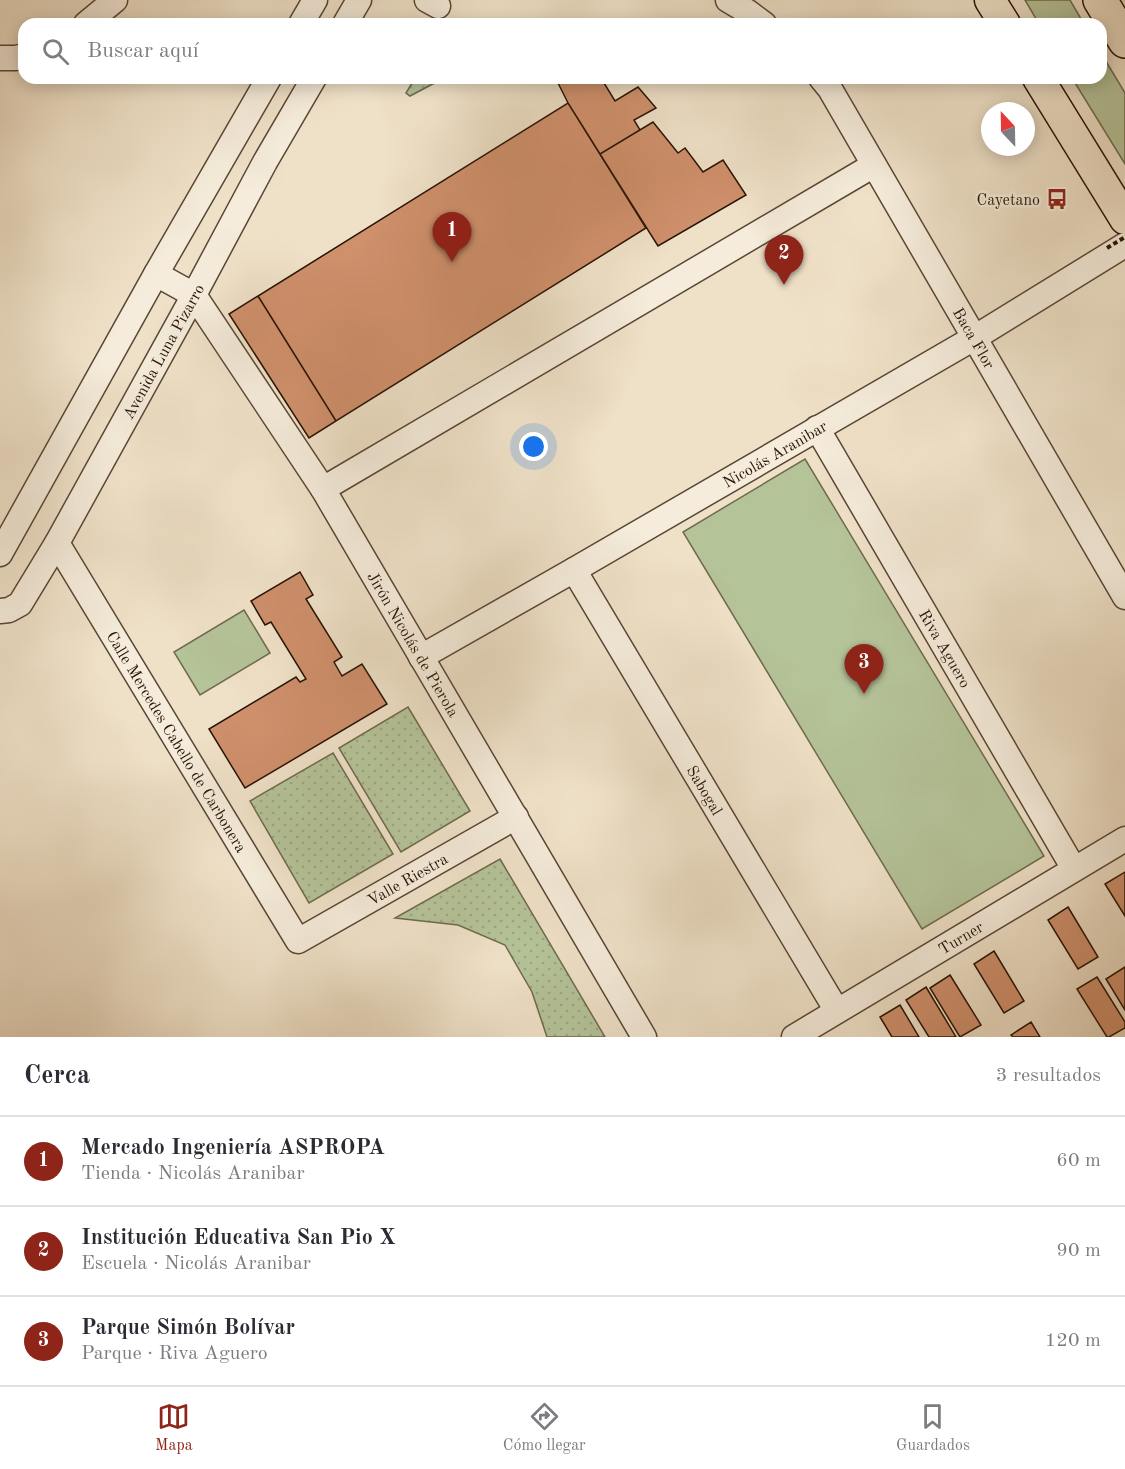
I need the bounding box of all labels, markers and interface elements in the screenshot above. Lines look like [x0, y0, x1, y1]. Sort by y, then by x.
search box [18, 18, 1107, 84]
icon: search [39, 35, 72, 68]
text: Buscar aquí [87, 40, 199, 62]
north arrow [981, 102, 1035, 156]
bus stop icon: Cayetano [1045, 187, 1069, 211]
place label: Cayetano [976, 193, 1040, 209]
pin: 1 [432, 212, 472, 262]
pin: 2 [764, 236, 804, 285]
street label: Avenida Luna Pizarro [121, 282, 208, 422]
street label: Baca Flor [949, 305, 997, 373]
street label: Nicolás Aranibar [721, 419, 831, 492]
your location [519, 432, 548, 461]
street label: Jirón Nicolás de Pierola [363, 570, 461, 720]
street label: Riva Aguero [915, 608, 973, 691]
street label: Calle Mercedes Cabello de Carbonera [102, 629, 248, 856]
pin: 3 [844, 644, 884, 694]
street label: Sabogal [682, 763, 724, 819]
street label: Valle Riestra [365, 851, 451, 910]
street label: Turner [936, 919, 987, 959]
text: Cerca [24, 1063, 90, 1089]
text: 3 resultados [996, 1066, 1101, 1086]
text: Mercado Ingeniería ASPROPA [81, 1137, 385, 1159]
text: 1 [38, 1151, 49, 1171]
text: 60 m [1056, 1151, 1101, 1171]
text: Tienda · Nicolás Aranibar [81, 1164, 305, 1184]
text: Institución Educativa San Pio X [81, 1227, 395, 1249]
text: 2 [38, 1241, 49, 1261]
text: 90 m [1056, 1241, 1101, 1261]
text: Escuela · Nicolás Aranibar [81, 1254, 311, 1274]
text: Parque Simón Bolívar [81, 1317, 295, 1339]
text: 3 [38, 1331, 49, 1351]
text: 120 m [1045, 1331, 1101, 1351]
text: Parque · Riva Aguero [81, 1344, 268, 1364]
tab: Mapa [155, 1400, 193, 1456]
tab: Cómo llegar [503, 1400, 586, 1456]
tab: Guardados [896, 1400, 970, 1456]

